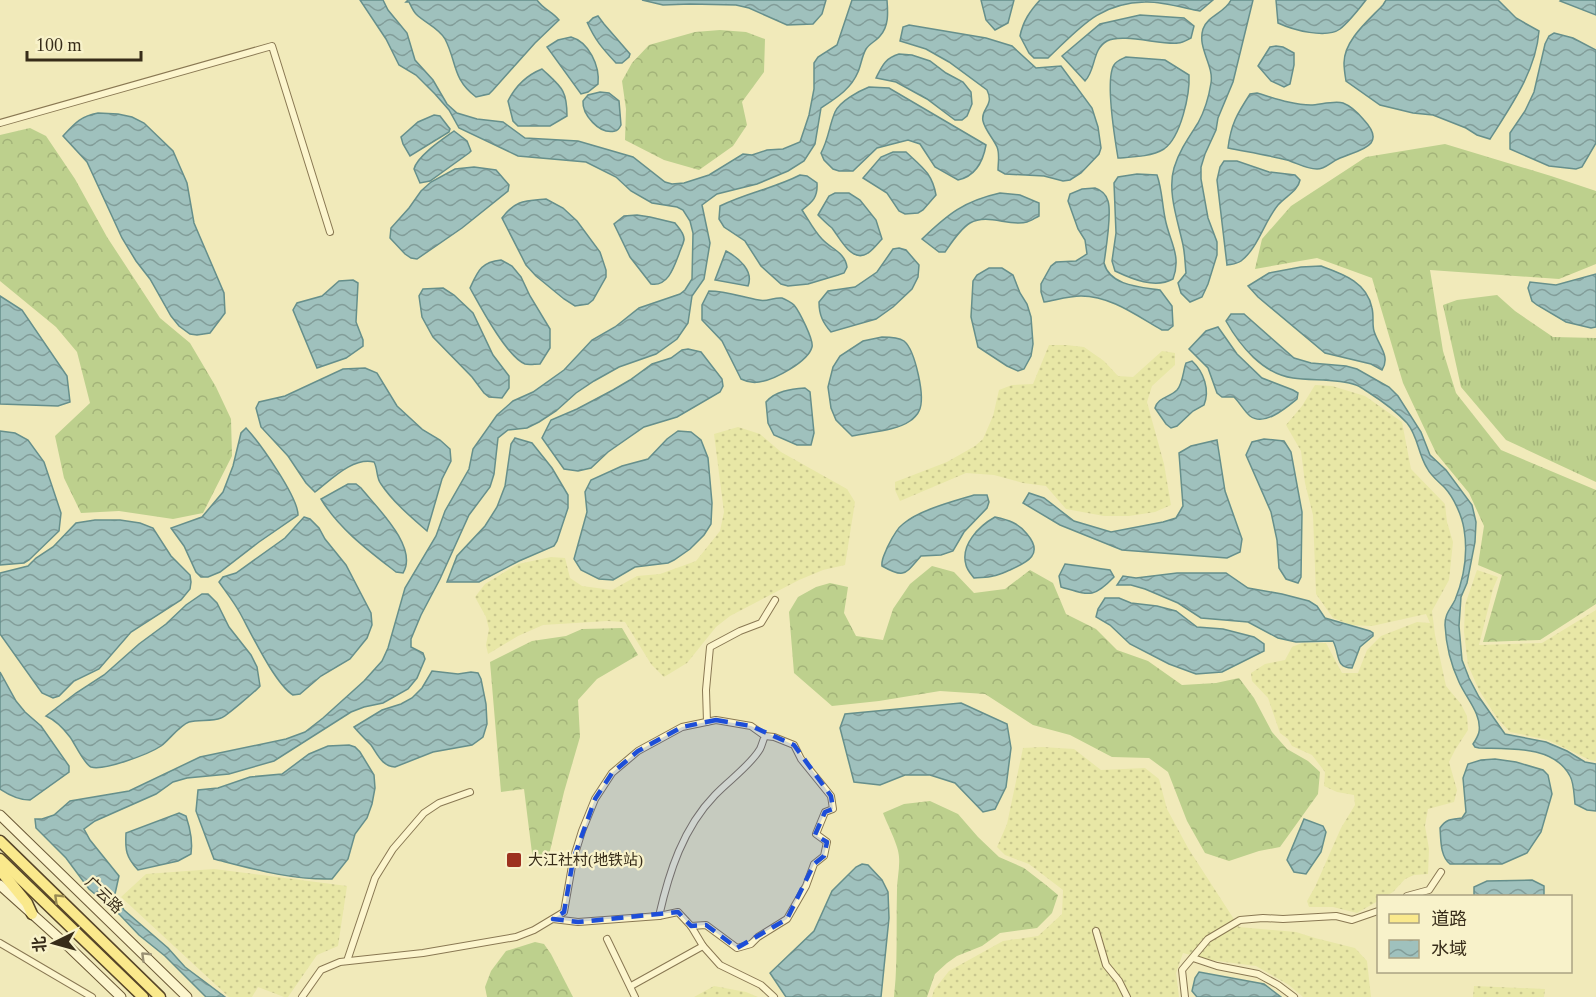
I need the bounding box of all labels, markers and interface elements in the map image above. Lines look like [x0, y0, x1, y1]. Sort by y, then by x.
scale bar [27, 24, 141, 62]
text: 100 m [36, 35, 82, 55]
marker: 大江社村(地铁站) [505, 851, 523, 869]
place label: 大江社村(地铁站) [528, 851, 643, 869]
street label: 广云路 [82, 874, 126, 916]
one-way arrow [55, 894, 66, 905]
legend [1377, 895, 1572, 973]
text: 道路 [1431, 909, 1467, 929]
north arrow [24, 913, 84, 973]
text: 北 [30, 936, 49, 953]
text: 水域 [1431, 939, 1467, 959]
one-way arrow [142, 953, 153, 964]

